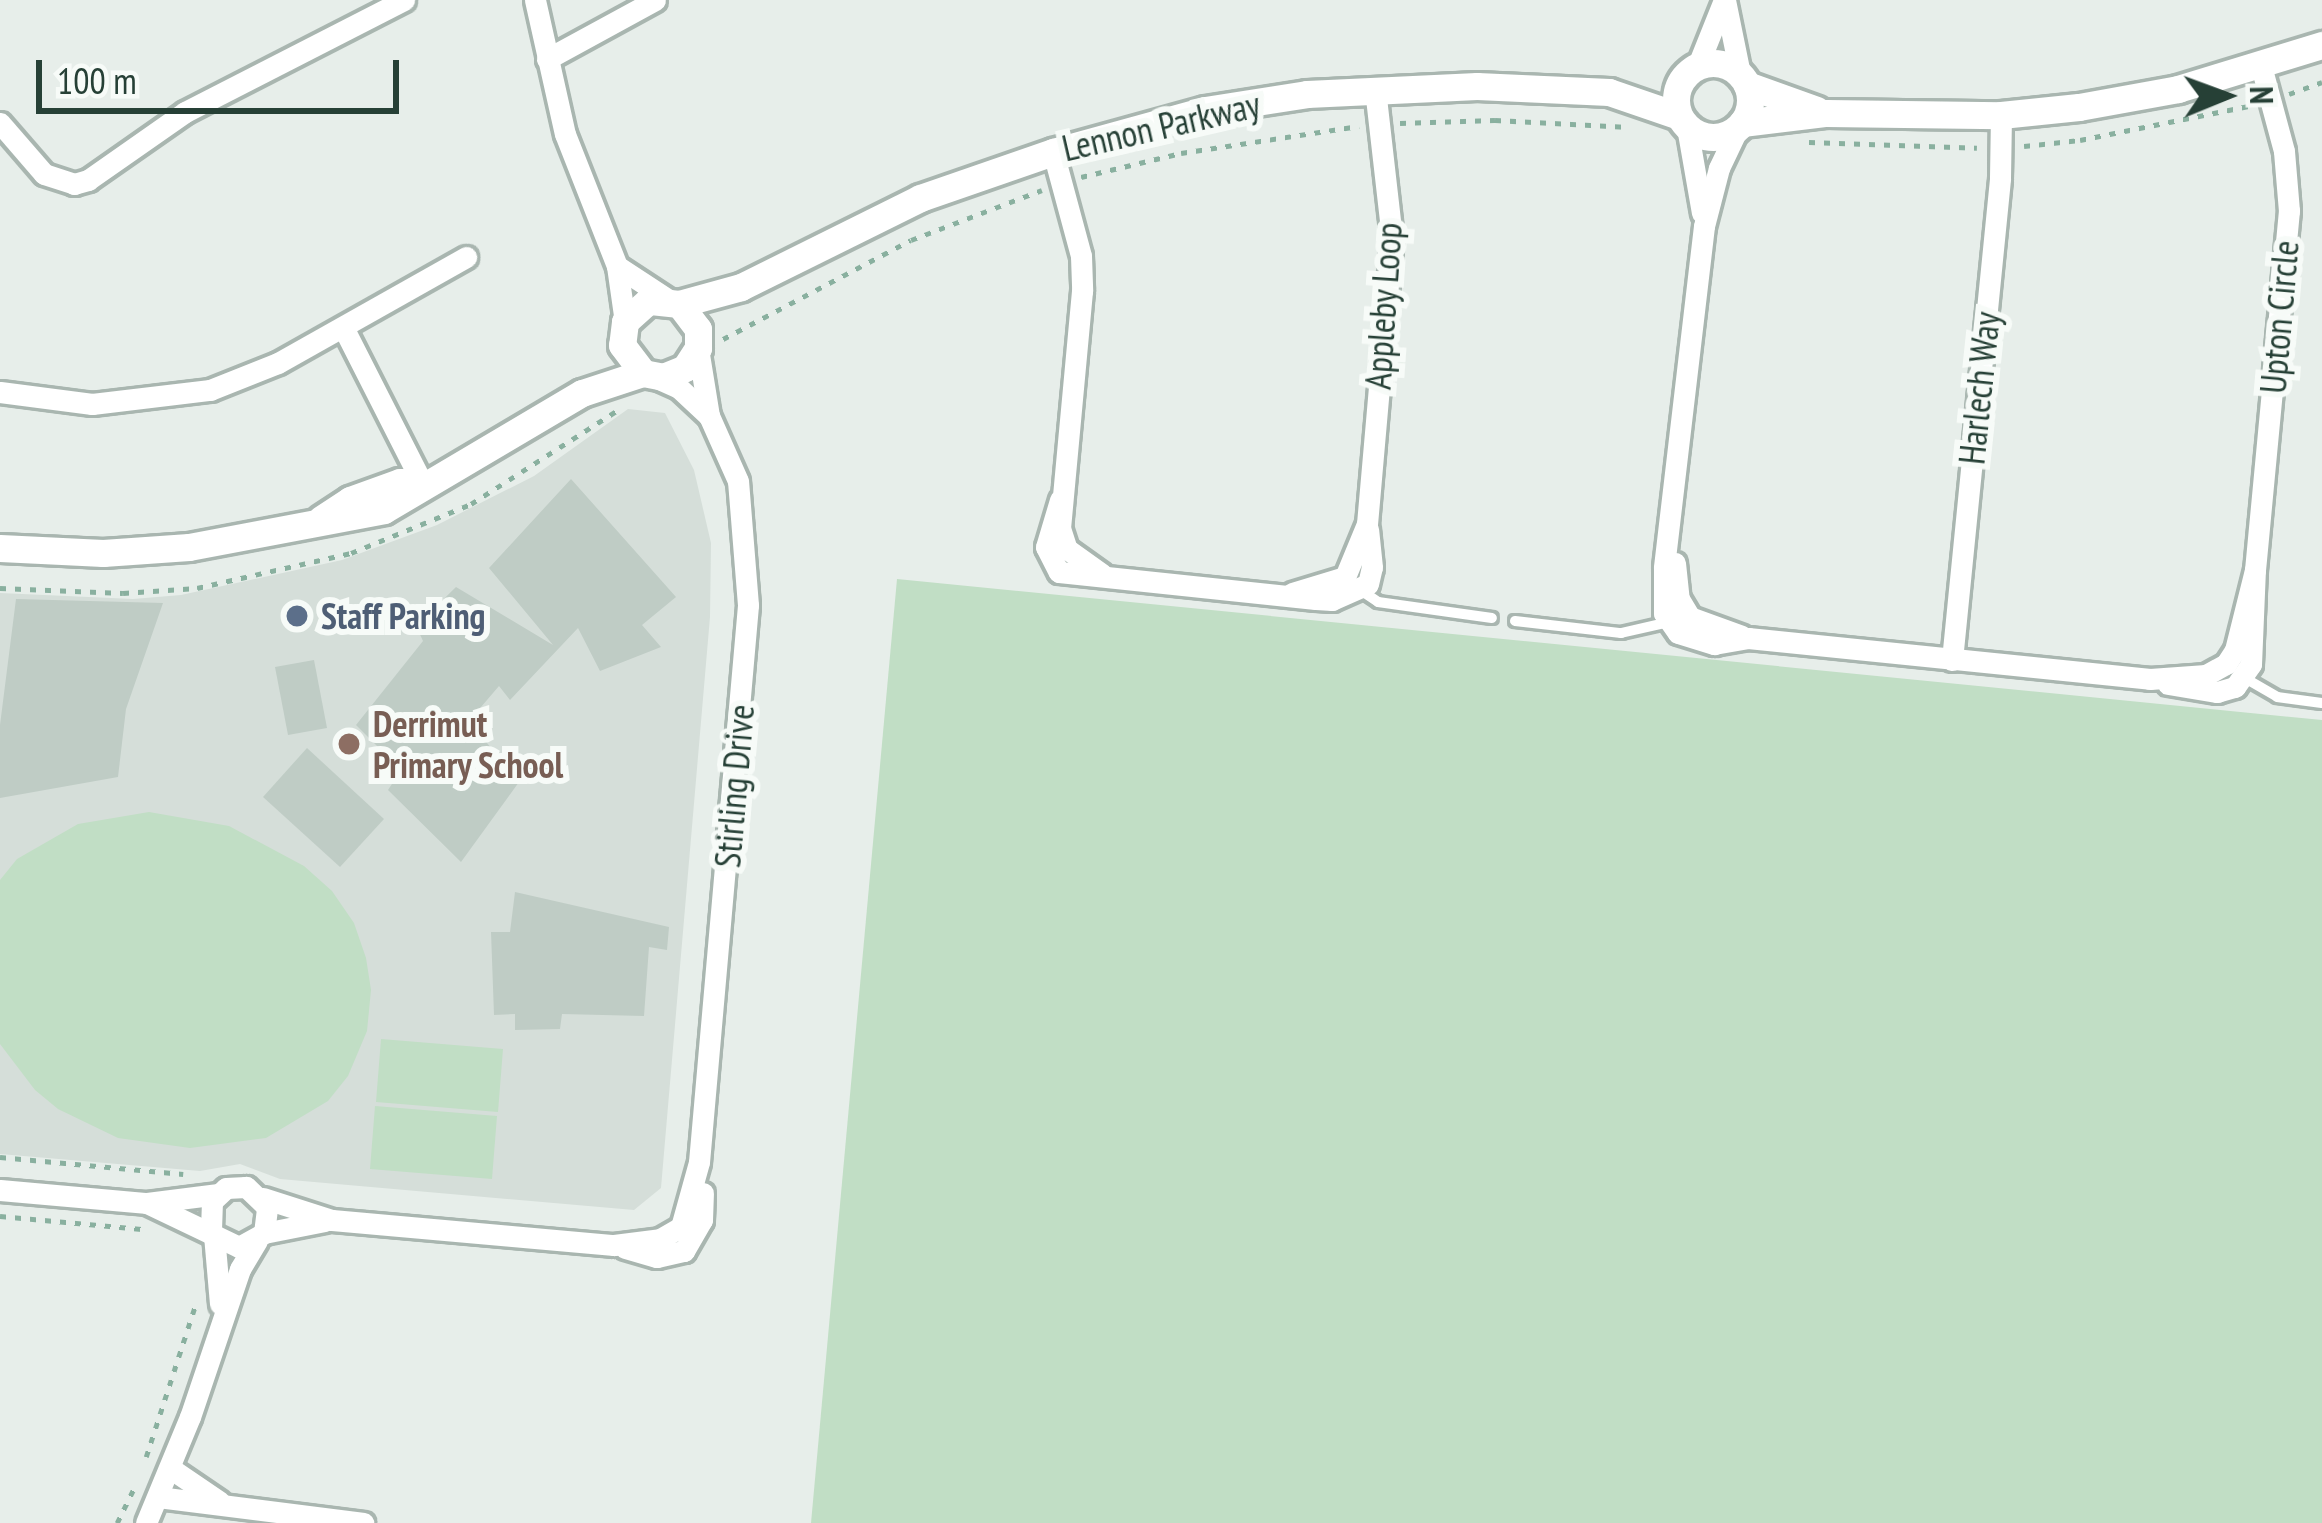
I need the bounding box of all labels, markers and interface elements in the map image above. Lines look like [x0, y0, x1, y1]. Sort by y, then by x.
scale bar [42, 36, 405, 110]
north arrow [2166, 36, 2286, 156]
text: 100 m [57, 57, 137, 104]
street label: Lennon Parkway [1058, 82, 1264, 170]
text: N [2241, 86, 2284, 105]
street label: Appleby Loop [1356, 221, 1410, 391]
street label: Upton Circle [2251, 239, 2307, 395]
street label: Harlech Way [1949, 309, 2009, 467]
place label: Staff Parking [321, 594, 486, 638]
marker: Staff Parking [284, 603, 310, 629]
place label: Derrimut Primary School [373, 701, 564, 786]
street label: Stirling Drive [705, 703, 763, 869]
marker: Derrimut Primary School [336, 731, 362, 757]

